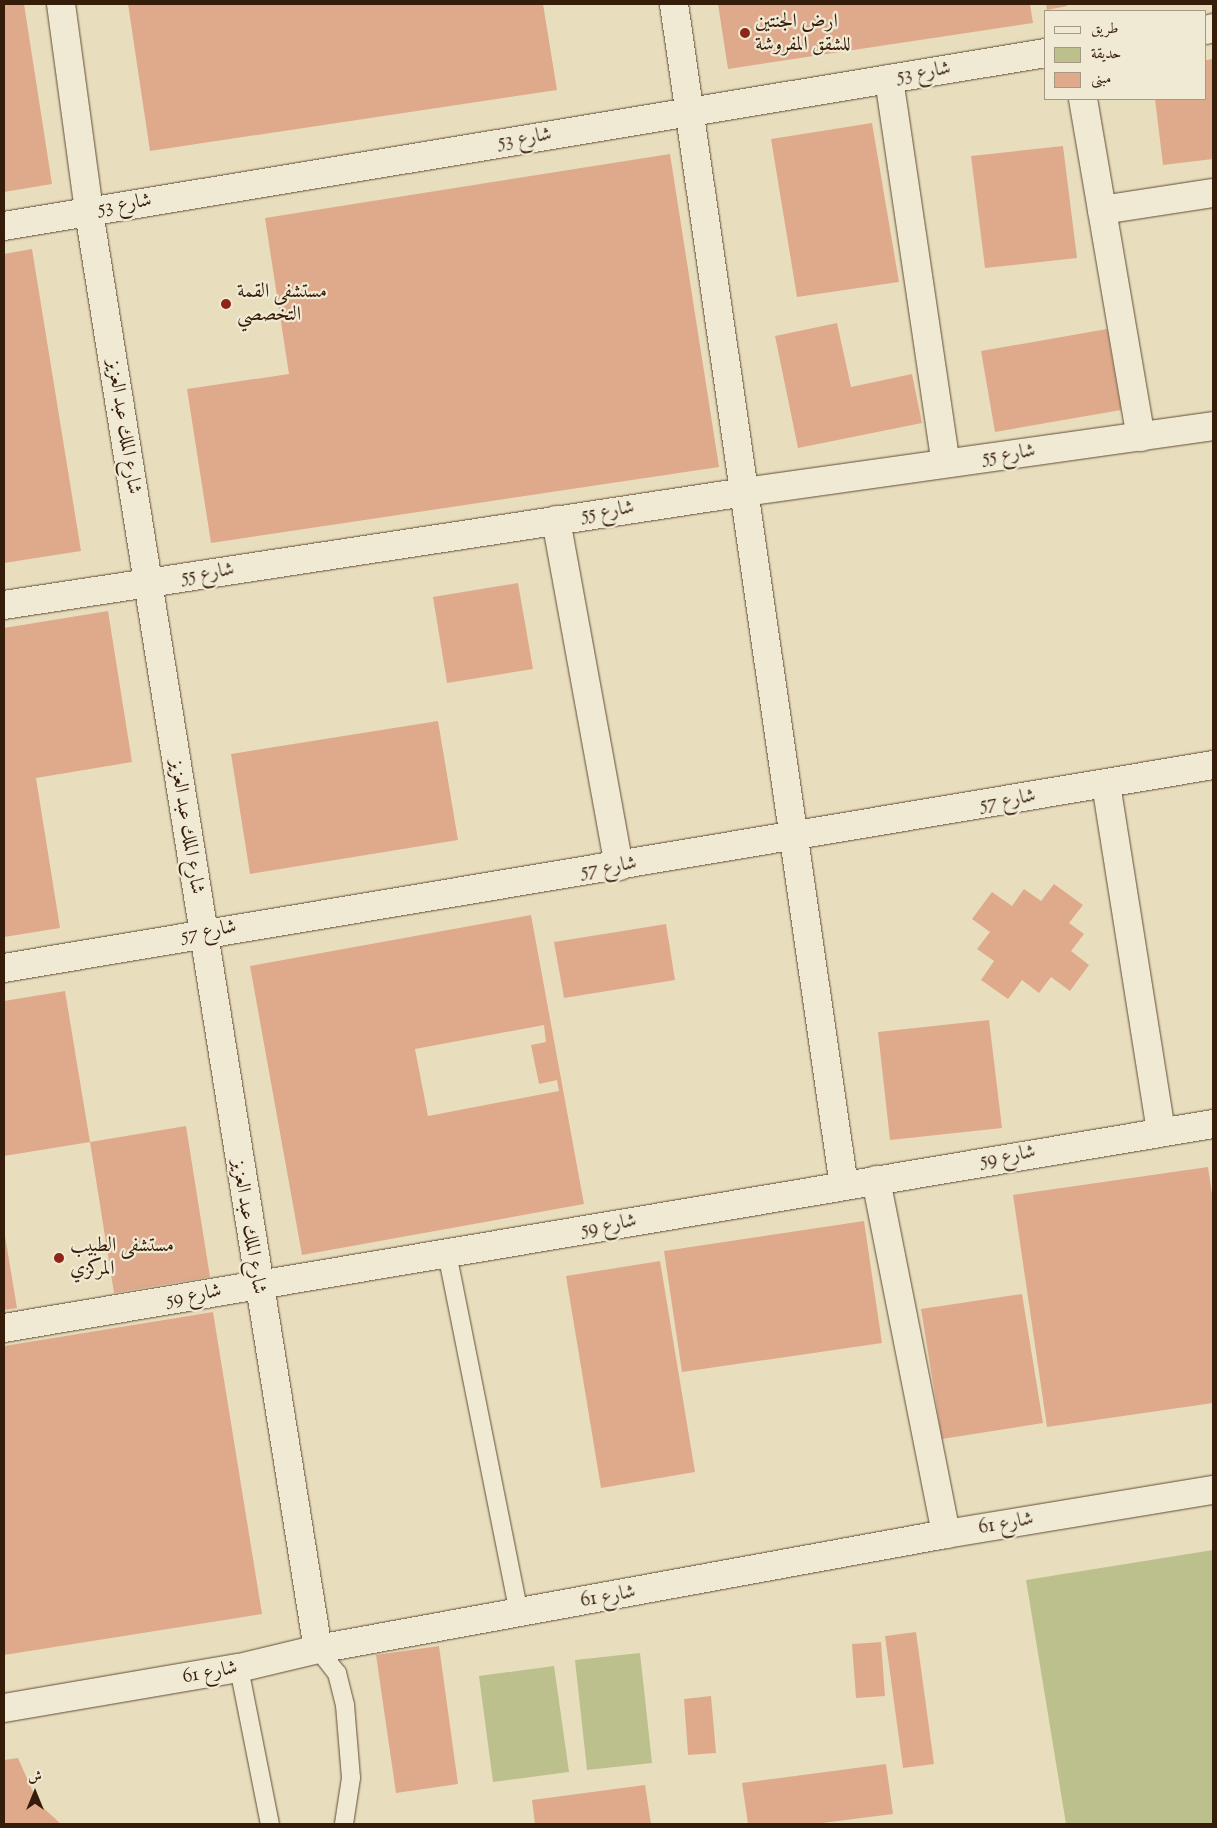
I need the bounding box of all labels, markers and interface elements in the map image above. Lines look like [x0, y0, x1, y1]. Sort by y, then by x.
place label: ارض الجنتين للشقق المفروشة [755, 10, 851, 57]
legend [1044, 10, 1207, 100]
text: طريق [1091, 19, 1118, 40]
marker: ارض الجنتين للشقق المفروشة [739, 27, 751, 39]
text: حديقة [1091, 44, 1121, 65]
street label: شارع 53 [896, 57, 952, 89]
text: مبنى [1091, 69, 1111, 90]
street label: شارع 53 [497, 123, 553, 155]
street label: شارع 53 [97, 189, 153, 221]
place label: مستشفى القمة التخصصي [237, 280, 327, 327]
marker: مستشفى القمة التخصصي [219, 297, 233, 311]
street label: شارع الملك عبد العزيز [100, 358, 146, 496]
street label: شارع 55 [981, 439, 1037, 471]
street label: شارع 55 [580, 496, 636, 528]
street label: شارع 55 [180, 558, 236, 590]
street label: شارع الملك عبد العزيز [163, 758, 209, 896]
street label: شارع 57 [978, 784, 1038, 818]
street label: شارع 57 [580, 852, 638, 884]
street label: شارع 57 [179, 915, 239, 949]
street label: شارع 59 [979, 1140, 1037, 1174]
street label: شارع الملك عبد العزيز [225, 1158, 271, 1296]
street label: شارع 59 [580, 1209, 638, 1243]
place label: مستشفى الطبيب المركزي [70, 1234, 174, 1281]
marker: مستشفى الطبيب المركزي [52, 1251, 66, 1265]
street label: شارع 59 [165, 1279, 223, 1313]
street label: شارع 61 [977, 1507, 1035, 1541]
street label: شارع 61 [579, 1580, 637, 1614]
street label: شارع 61 [181, 1656, 239, 1690]
north arrow [10, 1768, 60, 1818]
text: ش [28, 1768, 42, 1788]

